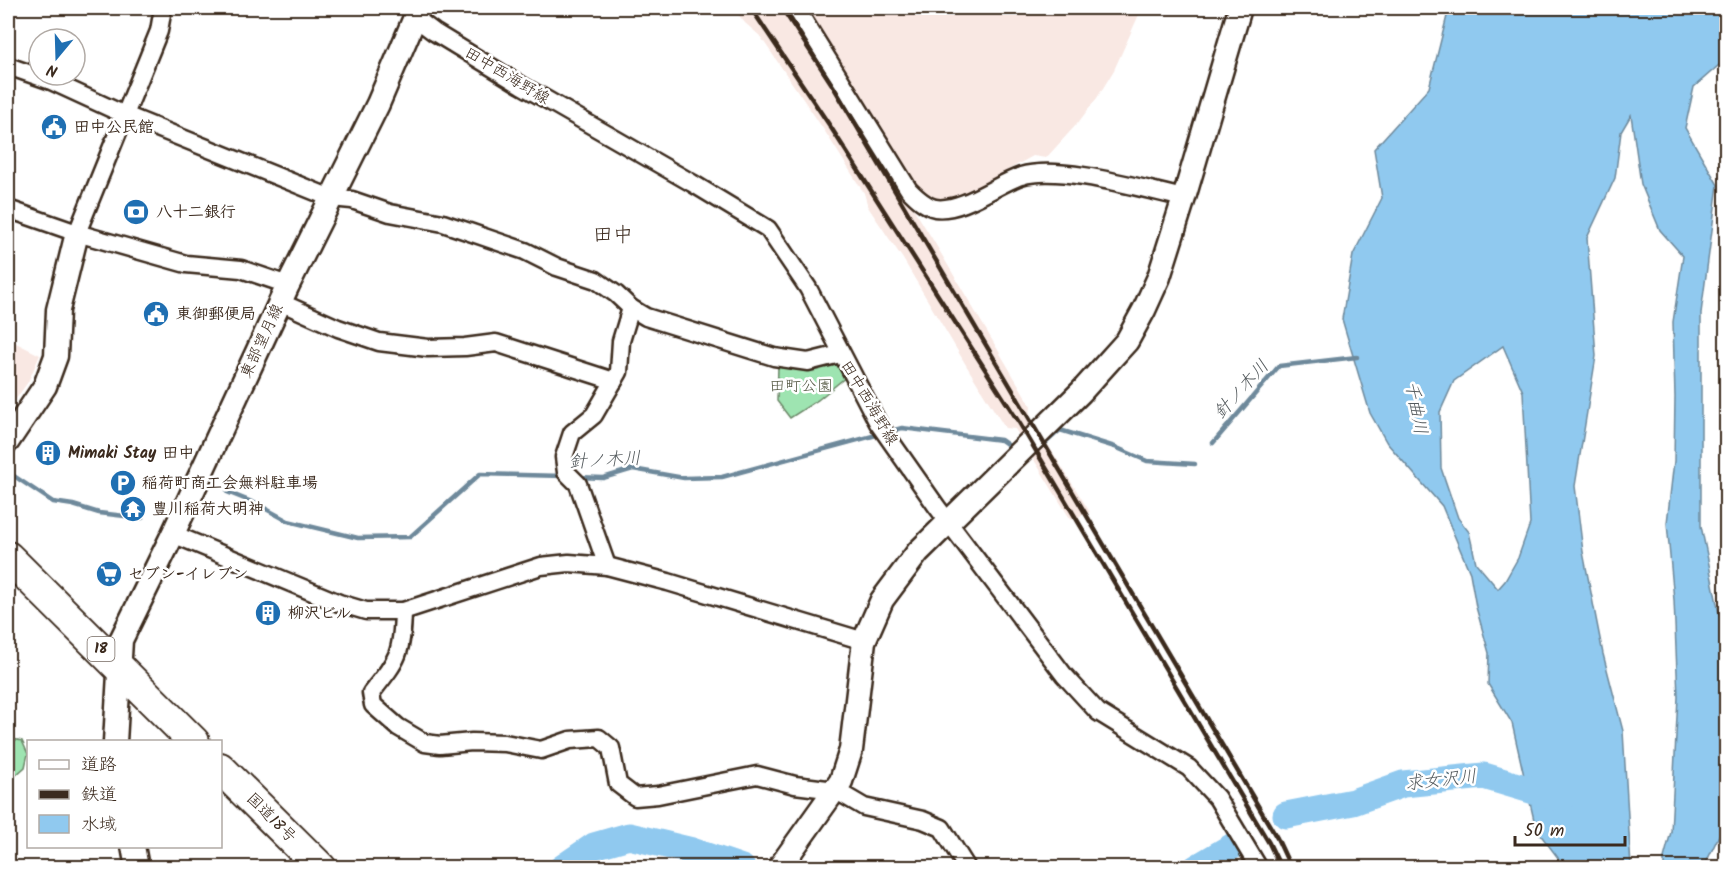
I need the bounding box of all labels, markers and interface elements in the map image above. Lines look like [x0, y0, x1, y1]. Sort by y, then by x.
north arrow [27, 27, 87, 87]
street label: 田中西海野線 [459, 41, 555, 111]
text: N [44, 56, 61, 83]
public building icon: 田中公民館 [39, 112, 69, 142]
place label: 田中公民館 [74, 115, 154, 140]
bank icon: 八十二銀行 [121, 197, 151, 227]
place label: 八十二銀行 [156, 200, 236, 225]
district label: 田中 [593, 220, 633, 252]
public building icon: 東御郵便局 [141, 299, 171, 329]
street label: 東部望月線 [234, 299, 290, 383]
place label: 東御郵便局 [176, 302, 256, 327]
water label: 針ノ木川 [1207, 354, 1277, 426]
street label: 田中西海野線 [834, 355, 904, 451]
park label: 田町公園 [769, 374, 833, 399]
water label: 千曲川 [1396, 379, 1434, 437]
building icon: Mimaki Stay 田中 [33, 438, 63, 468]
place label: Mimaki Stay 田中 [68, 441, 194, 466]
water label: 針ノ木川 [568, 445, 642, 477]
parking icon: 稲荷町商工会無料駐車場 [108, 468, 138, 498]
place label: 稲荷町商工会無料駐車場 [142, 471, 318, 496]
temple icon: 豊川稲荷大明神 [118, 494, 148, 524]
place label: 豊川稲荷大明神 [152, 497, 264, 522]
supermarket icon: セブン-イレブン [94, 559, 124, 589]
place label: セブン-イレブン [128, 562, 249, 587]
building icon: 柳沢ビル [253, 598, 283, 628]
place label: 柳沢ビル [288, 601, 352, 626]
road number: 18 [88, 637, 114, 661]
legend [27, 740, 222, 848]
text: 道路 [81, 751, 117, 780]
water label: 求女沢川 [1404, 763, 1478, 799]
text: 鉄道 [81, 781, 117, 810]
street label: 国道18号 [240, 787, 302, 849]
scale bar [1515, 809, 1624, 847]
text: 水域 [81, 811, 117, 840]
text: 50 m [1524, 817, 1564, 846]

